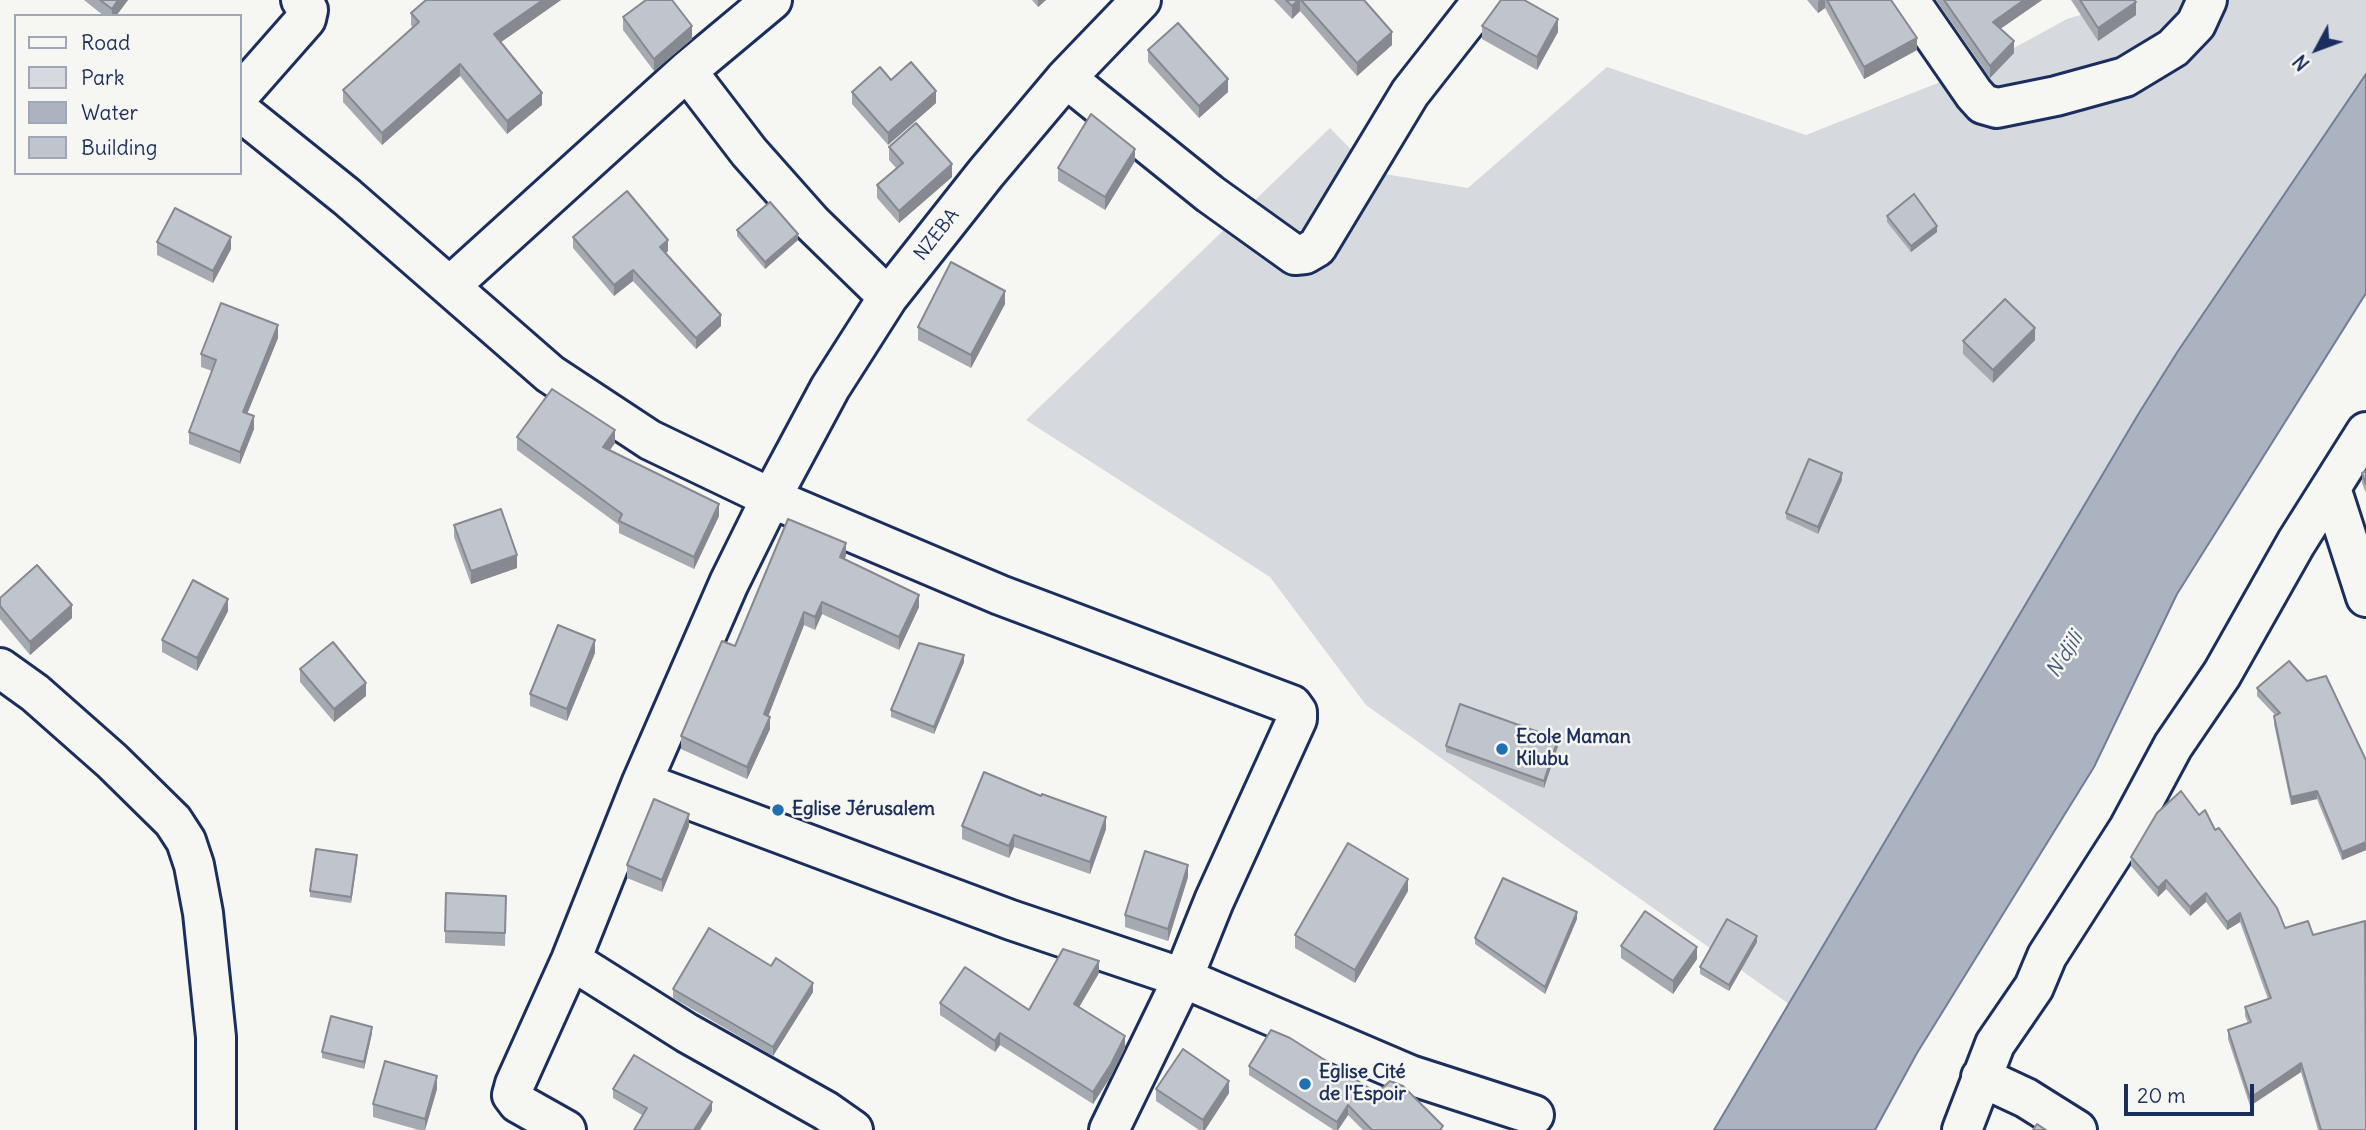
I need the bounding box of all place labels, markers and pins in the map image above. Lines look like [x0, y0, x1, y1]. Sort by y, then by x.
place label: Ecole Maman Kilubu [1516, 727, 1631, 771]
marker: Ecole Maman Kilubu [1494, 741, 1510, 757]
place label: Eglise Jérusalem [792, 799, 935, 821]
marker: Eglise Jérusalem [770, 802, 786, 818]
place label: Eglise Cité de l'Espoir [1319, 1062, 1406, 1106]
marker: Eglise Cité de l'Espoir [1297, 1076, 1313, 1092]

